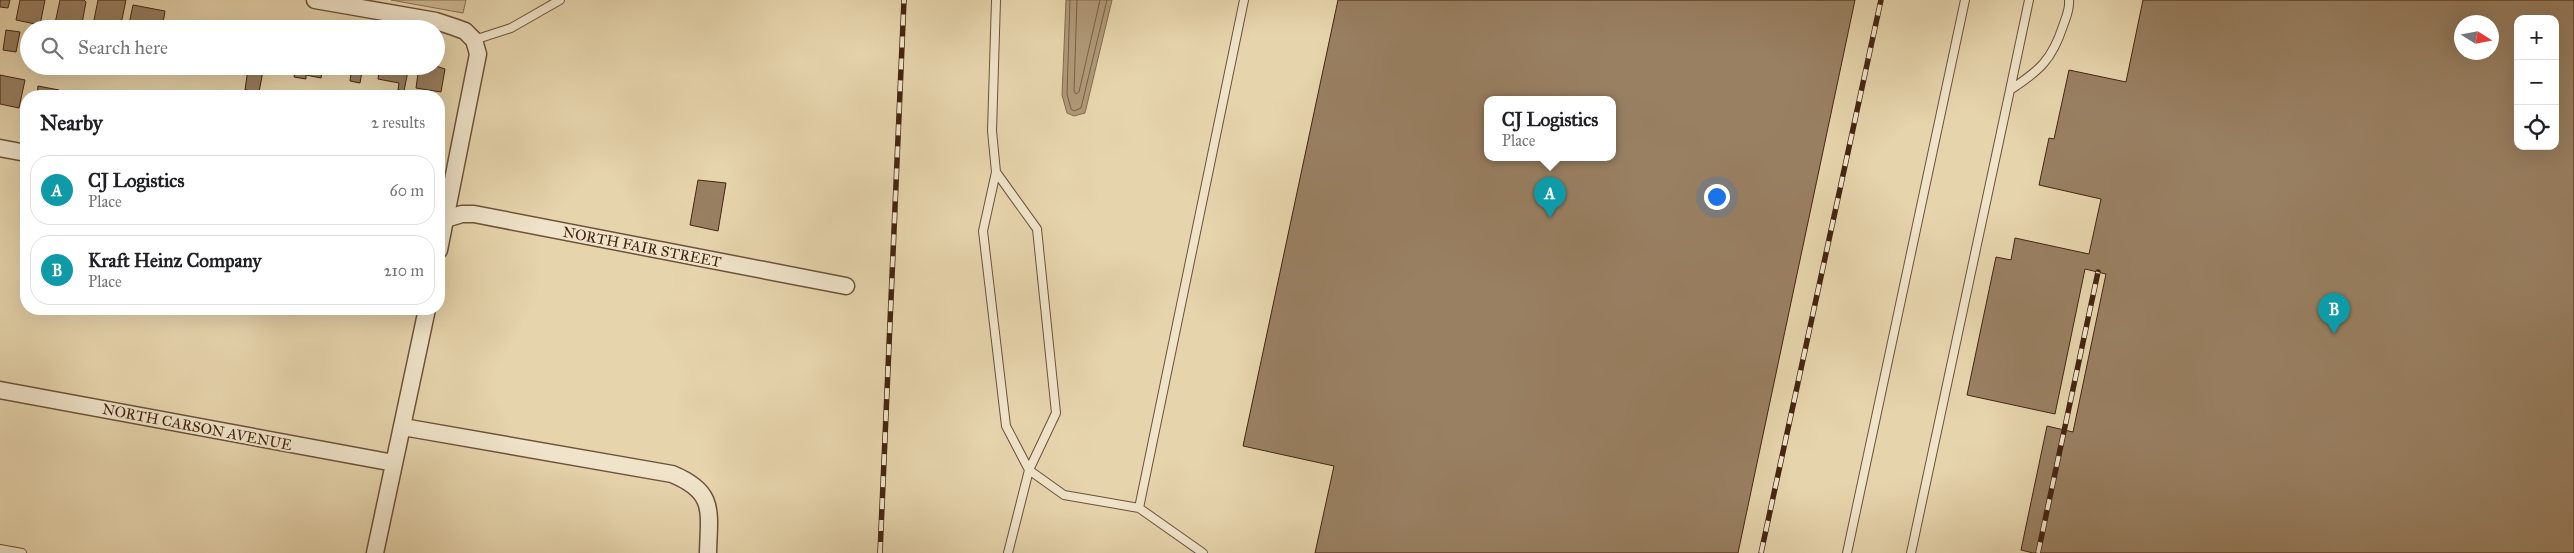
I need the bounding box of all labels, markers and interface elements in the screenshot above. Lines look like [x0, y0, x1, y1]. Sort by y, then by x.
north arrow [2454, 15, 2499, 60]
map controls [2514, 15, 2559, 150]
button: + [2514, 15, 2559, 60]
search box [20, 20, 445, 75]
icon: search [38, 34, 66, 62]
text: Search here [78, 36, 168, 59]
button: − [2514, 60, 2559, 105]
popup [1484, 96, 1616, 161]
button: locate [2514, 105, 2559, 150]
text: CJ Logistics [1502, 108, 1598, 131]
text: Nearby [40, 110, 103, 136]
text: 2 results [371, 113, 425, 132]
text: Place [1502, 131, 1535, 150]
text: CJ Logistics [88, 169, 184, 192]
pin: A [1534, 177, 1566, 218]
text: A [52, 181, 62, 200]
text: 60 m [390, 181, 424, 200]
your location [1704, 184, 1730, 210]
text: Place [88, 192, 122, 211]
street label: NORTH FAIR STREET [561, 223, 723, 271]
text: Kraft Heinz Company [88, 249, 261, 272]
text: B [52, 261, 62, 280]
text: 210 m [384, 261, 424, 280]
text: Place [88, 272, 122, 291]
pin: B [2318, 293, 2350, 334]
street label: NORTH CARSON AVENUE [101, 400, 294, 454]

